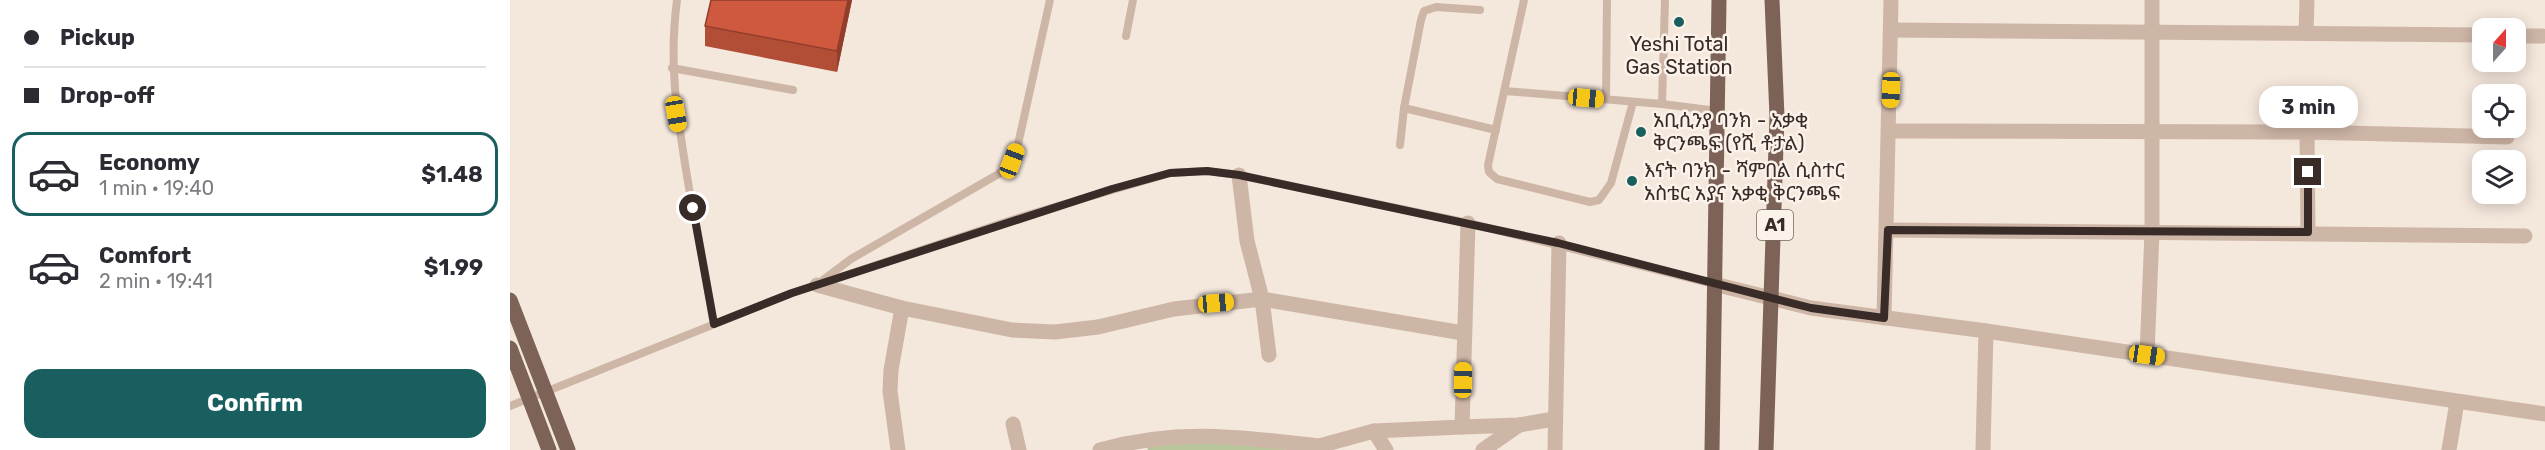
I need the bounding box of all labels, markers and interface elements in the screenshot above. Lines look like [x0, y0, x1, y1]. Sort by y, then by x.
marker: Yeshi Total Gas Station [1672, 15, 1686, 29]
north arrow [2472, 18, 2526, 72]
map controls [2472, 18, 2526, 204]
text: Pickup [60, 24, 135, 51]
place label: Yeshi Total Gas Station [1625, 32, 1733, 79]
car [1881, 72, 1901, 108]
text: Drop-off [60, 82, 155, 109]
button: locate [2472, 84, 2526, 138]
callout: 3 min [2258, 85, 2358, 127]
car [1567, 87, 1605, 109]
car [664, 95, 688, 133]
text: 3 min [2281, 95, 2336, 119]
place label: አቢሲንያ ባንክ - አቃቂ ቅርንጫፍ (የሺ ቶታል) [1653, 108, 1808, 155]
marker: አቢሲንያ ባንክ - አቃቂ ቅርንጫፍ (የሺ ቶታል) [1634, 125, 1648, 139]
car [997, 141, 1027, 181]
icon: car [27, 147, 81, 201]
text: Economy [99, 149, 200, 176]
button: layers [2472, 150, 2526, 204]
place label: እናት ባንክ - ሻምበል ሲስተር አስቴር አያና አቃቂ ቅርንጫፍ [1644, 158, 1845, 205]
route end [2294, 158, 2321, 185]
text: $1.48 [421, 161, 483, 188]
marker: እናት ባንክ - ሻምበል ሲስተር አስቴር አያና አቃቂ ቅርንጫፍ [1625, 174, 1639, 188]
text: 1 min · 19:40 [99, 176, 214, 200]
route start [679, 194, 706, 221]
road number: A1 [1757, 210, 1793, 240]
icon: car [27, 240, 81, 294]
text: Comfort [99, 242, 191, 269]
text: $1.99 [424, 254, 483, 281]
text: 2 min · 19:41 [99, 269, 213, 293]
car [1197, 292, 1235, 314]
car [2128, 344, 2166, 366]
car [1454, 362, 1472, 398]
button: Confirm [24, 369, 486, 438]

